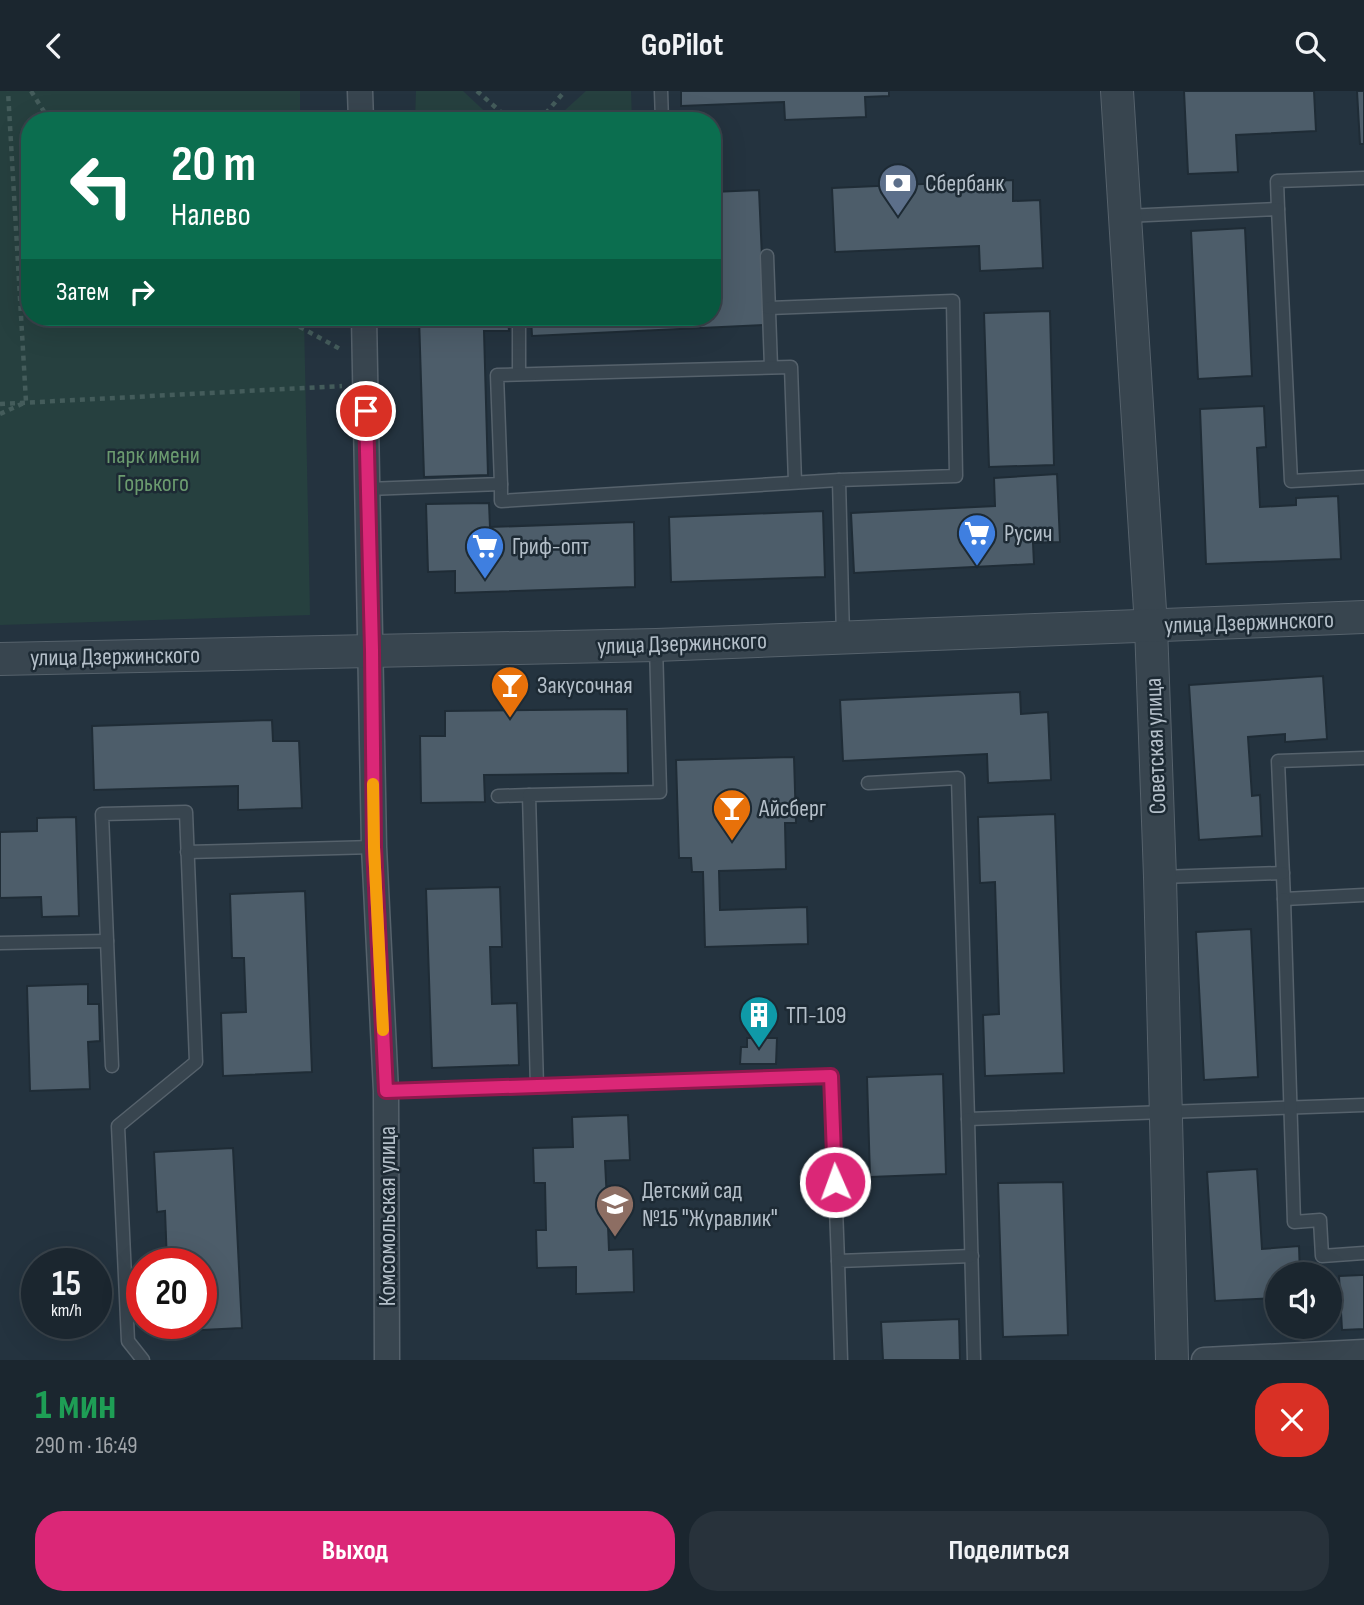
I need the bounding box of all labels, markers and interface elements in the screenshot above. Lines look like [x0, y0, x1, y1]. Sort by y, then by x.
text: GoPilot [641, 26, 723, 65]
icon: back [35, 27, 73, 65]
icon: search [1291, 27, 1329, 65]
text: 20 m [171, 136, 256, 195]
icon: left [56, 140, 147, 231]
bank icon: Сбербанк [877, 162, 919, 217]
place label: Сбербанк [925, 169, 1005, 198]
text: Налево [171, 196, 251, 235]
icon: right [123, 273, 161, 311]
text: Затем [56, 277, 109, 308]
pin [336, 381, 396, 441]
icon: arrive [347, 392, 385, 430]
park label: парк имени Горького [106, 441, 200, 498]
supermarket icon: Русич [956, 512, 998, 567]
place label: Русич [1004, 519, 1052, 548]
supermarket icon: Гриф-опт [464, 525, 506, 580]
place label: Гриф-опт [512, 532, 589, 561]
street label: улица Дзержинского [1164, 605, 1334, 640]
street label: улица Дзержинского [597, 626, 767, 661]
street label: улица Дзержинского [30, 641, 200, 672]
bar icon: Закусочная [489, 664, 531, 719]
place label: Закусочная [537, 671, 633, 700]
street label: Советская улица [1139, 677, 1172, 815]
bar icon: Айсберг [711, 787, 753, 842]
place label: Айсберг [758, 794, 826, 823]
building icon: ТП-109 [738, 994, 780, 1049]
place label: ТП-109 [786, 1001, 846, 1030]
street label: Комсомольская улица [373, 1126, 402, 1306]
position arrow [798, 1145, 872, 1219]
place label: Детский сад №15 "Журавлик" [642, 1176, 778, 1233]
school or university icon: Детский сад №15 "Журавлик" [594, 1183, 636, 1238]
speed limit sign: 20 [126, 1248, 217, 1339]
map controls [1265, 1262, 1342, 1339]
button: sound [1265, 1262, 1342, 1339]
text: 15 [52, 1263, 81, 1306]
text: km/h [51, 1300, 82, 1321]
text: 1 мин [35, 1380, 116, 1431]
button: close [1255, 1383, 1329, 1457]
text: 290 m · 16:49 [35, 1432, 138, 1460]
button: Выход [35, 1511, 675, 1591]
button: Поделиться [689, 1511, 1329, 1591]

